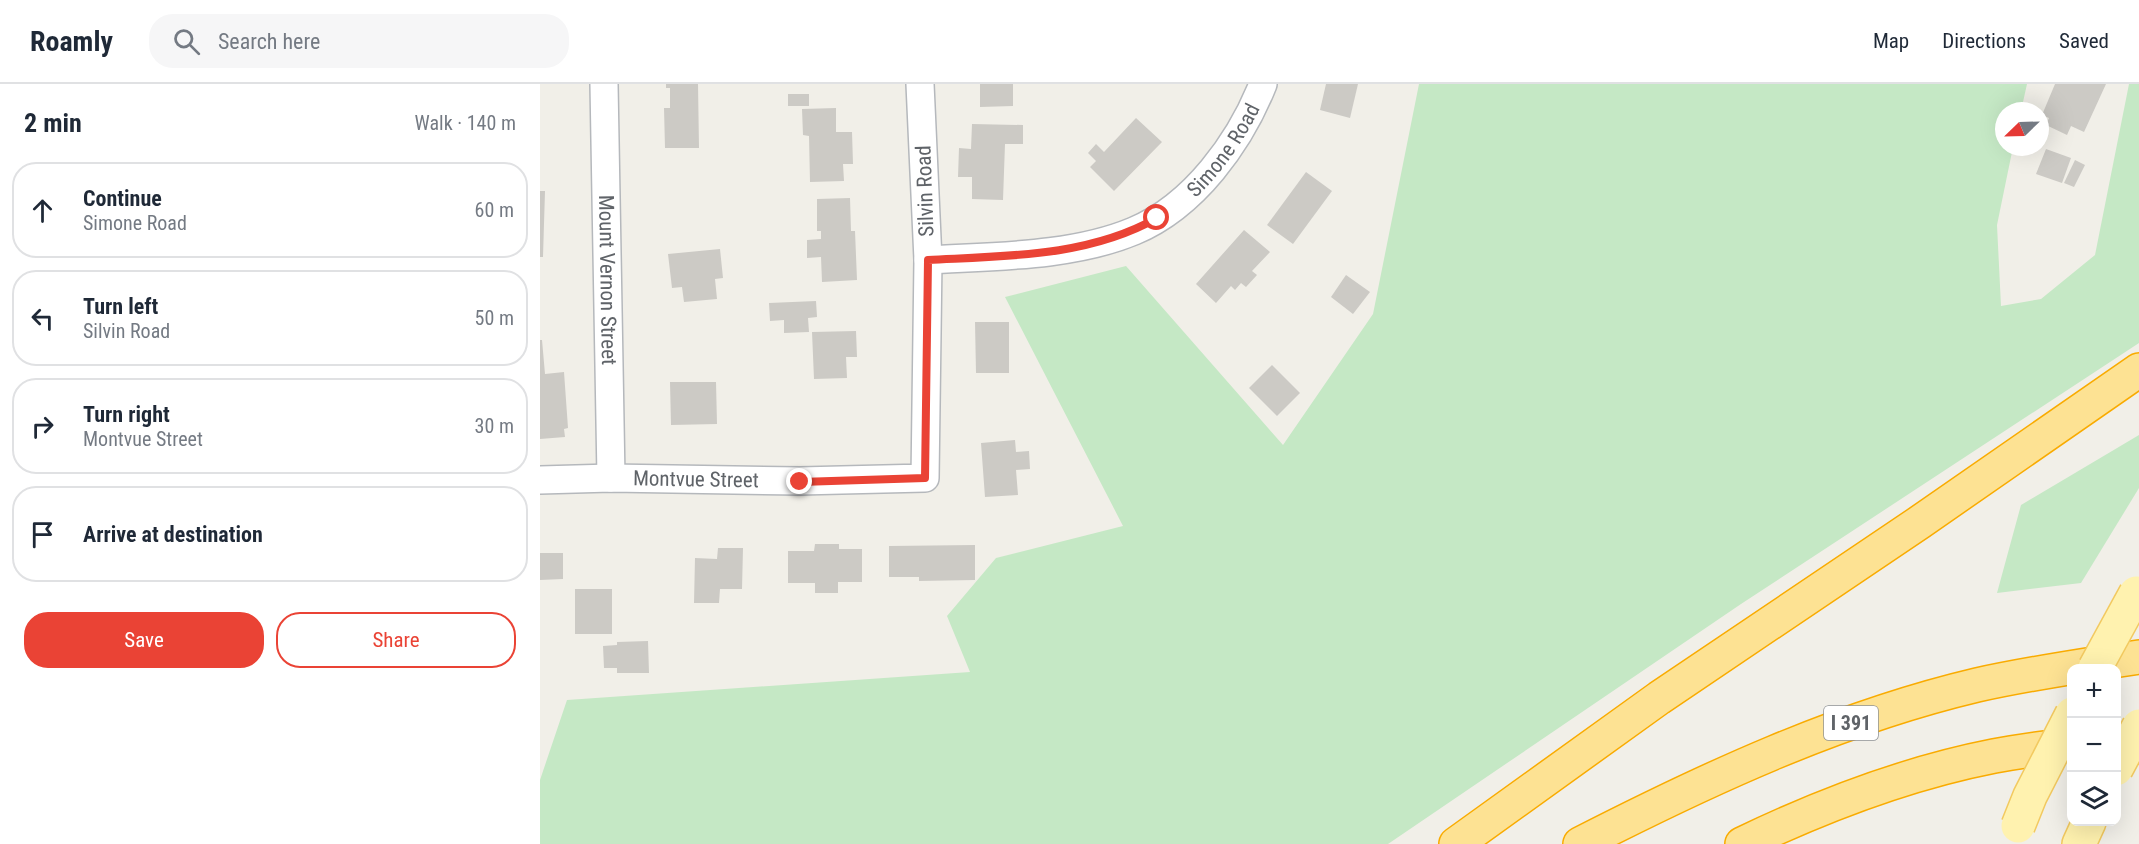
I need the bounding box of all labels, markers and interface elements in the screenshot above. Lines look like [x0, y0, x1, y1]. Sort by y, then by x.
search box [149, 14, 569, 68]
text: Roamly [30, 25, 113, 58]
icon: search [170, 25, 203, 58]
text: Search here [218, 29, 320, 54]
text: Map [1873, 29, 1909, 53]
text: Directions [1942, 29, 2026, 53]
text: Saved [2059, 29, 2109, 53]
street label: Simone Road [1182, 100, 1265, 202]
north arrow [1995, 102, 2049, 156]
text: 2 min [24, 108, 82, 138]
text: Walk · 140 m [415, 111, 516, 135]
street label: Silvin Road [911, 145, 939, 237]
text: Continue [83, 186, 162, 211]
icon: ahead [26, 194, 59, 227]
street label: Mount Vernon Street [594, 195, 621, 365]
text: 60 m [475, 198, 514, 222]
route start [1143, 204, 1169, 230]
text: Simone Road [83, 211, 187, 235]
text: Turn left [83, 294, 158, 319]
icon: left [26, 302, 59, 335]
text: 50 m [475, 306, 514, 330]
text: Silvin Road [83, 319, 170, 343]
text: Turn right [83, 402, 170, 427]
icon: right [26, 410, 59, 443]
text: 30 m [475, 414, 514, 438]
text: Montvue Street [83, 427, 203, 451]
street label: Montvue Street [633, 466, 759, 492]
route end [786, 468, 812, 494]
icon: arrive [26, 518, 59, 551]
text: Arrive at destination [83, 522, 263, 547]
button: Save [24, 612, 264, 668]
button: Share [276, 612, 516, 668]
map controls [2067, 664, 2121, 826]
button: + [2067, 664, 2121, 718]
road number: I 391 [1824, 706, 1878, 740]
button: − [2067, 718, 2121, 772]
button: layers [2067, 772, 2121, 826]

